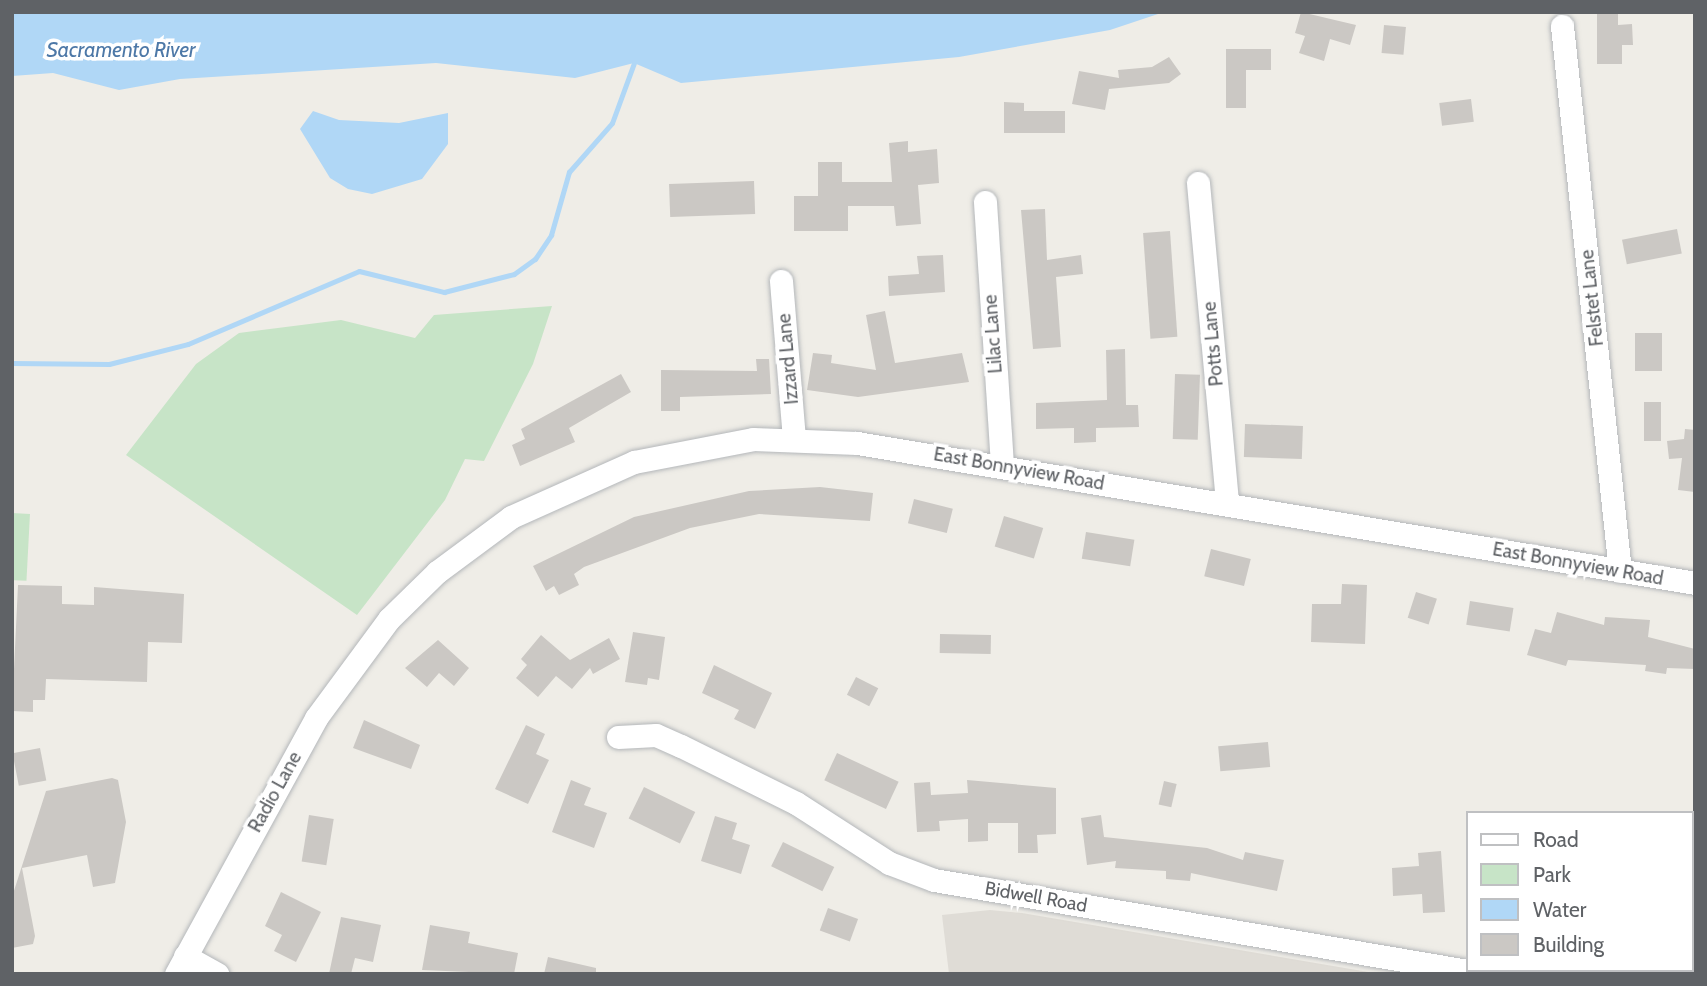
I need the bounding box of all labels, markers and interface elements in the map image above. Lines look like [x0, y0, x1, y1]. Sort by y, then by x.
water label: Sacramento River [47, 37, 195, 63]
street label: Felstet Lane [1576, 249, 1608, 347]
street label: Lilac Lane [979, 294, 1007, 374]
street label: Potts Lane [1198, 301, 1228, 387]
street label: Izzard Lane [773, 313, 803, 405]
street label: East Bonnyview Road [932, 443, 1106, 495]
street label: East Bonnyview Road [1491, 538, 1665, 590]
street label: Radio Lane [244, 748, 306, 836]
legend [1466, 811, 1693, 972]
text: Road [1533, 827, 1579, 852]
text: Park [1533, 862, 1571, 887]
street label: Bidwell Road [983, 877, 1089, 917]
text: Water [1533, 897, 1586, 922]
text: Building [1533, 932, 1604, 957]

